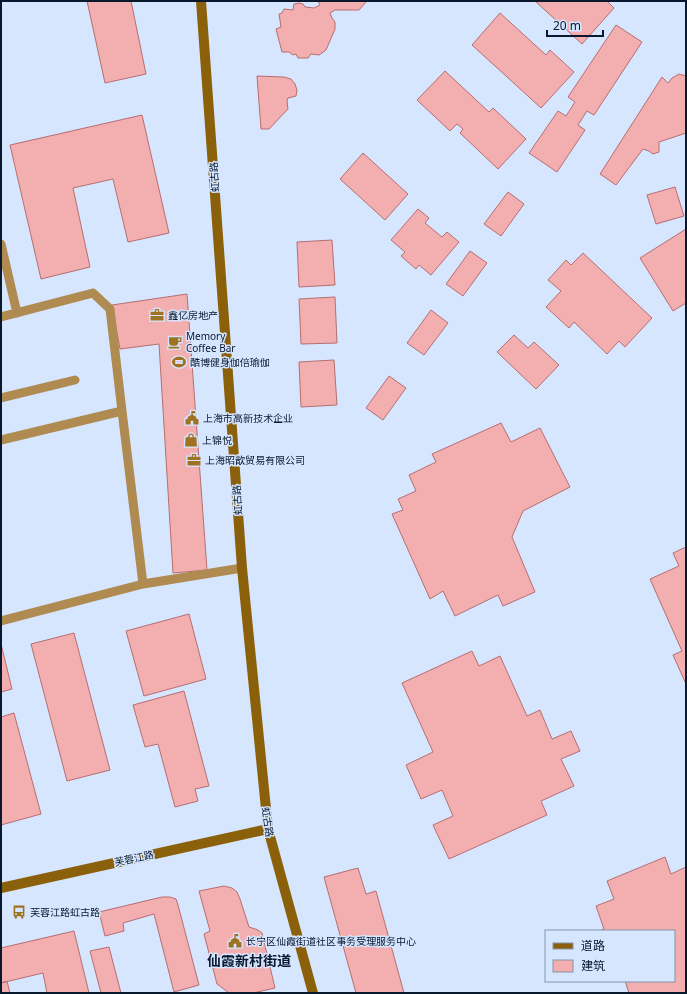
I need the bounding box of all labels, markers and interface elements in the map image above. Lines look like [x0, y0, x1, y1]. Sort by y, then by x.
scale bar [547, 12, 603, 38]
text: 20 m [553, 17, 581, 34]
street label: 虹古路 [206, 162, 222, 192]
office icon: 鑫亿房地产 [149, 307, 165, 323]
place label: 鑫亿房地产 [168, 308, 218, 322]
place label: Memory Coffee Bar [186, 329, 235, 355]
cafe icon: Memory Coffee Bar [167, 334, 183, 350]
sports icon: 酷博健身伽倍瑜伽 [171, 354, 187, 370]
place label: 酷博健身伽倍瑜伽 [190, 355, 270, 369]
public building icon: 上海市高新技术企业 [184, 410, 200, 426]
place label: 上海市高新技术企业 [203, 411, 293, 425]
shop icon: 上锦悦 [183, 432, 199, 448]
place label: 上锦悦 [202, 433, 232, 447]
office icon: 上海昭歆贸易有限公司 [186, 452, 202, 468]
place label: 上海昭歆贸易有限公司 [205, 453, 305, 467]
street label: 虹古路 [229, 485, 245, 515]
street label: 虹古路 [259, 806, 277, 838]
street label: 芙蓉江路 [113, 847, 155, 869]
bus stop icon: 芙蓉江路虹古路 [11, 904, 27, 920]
place label: 芙蓉江路虹古路 [30, 905, 100, 919]
legend [545, 930, 675, 982]
public building icon: 长宁区仙霞街道社区事务受理服务中心 [227, 933, 243, 949]
place label: 长宁区仙霞街道社区事务受理服务中心 [246, 934, 416, 948]
text: 道路 [581, 937, 605, 954]
district label: 仙霞新村街道 [207, 951, 291, 970]
text: 建筑 [581, 957, 605, 974]

